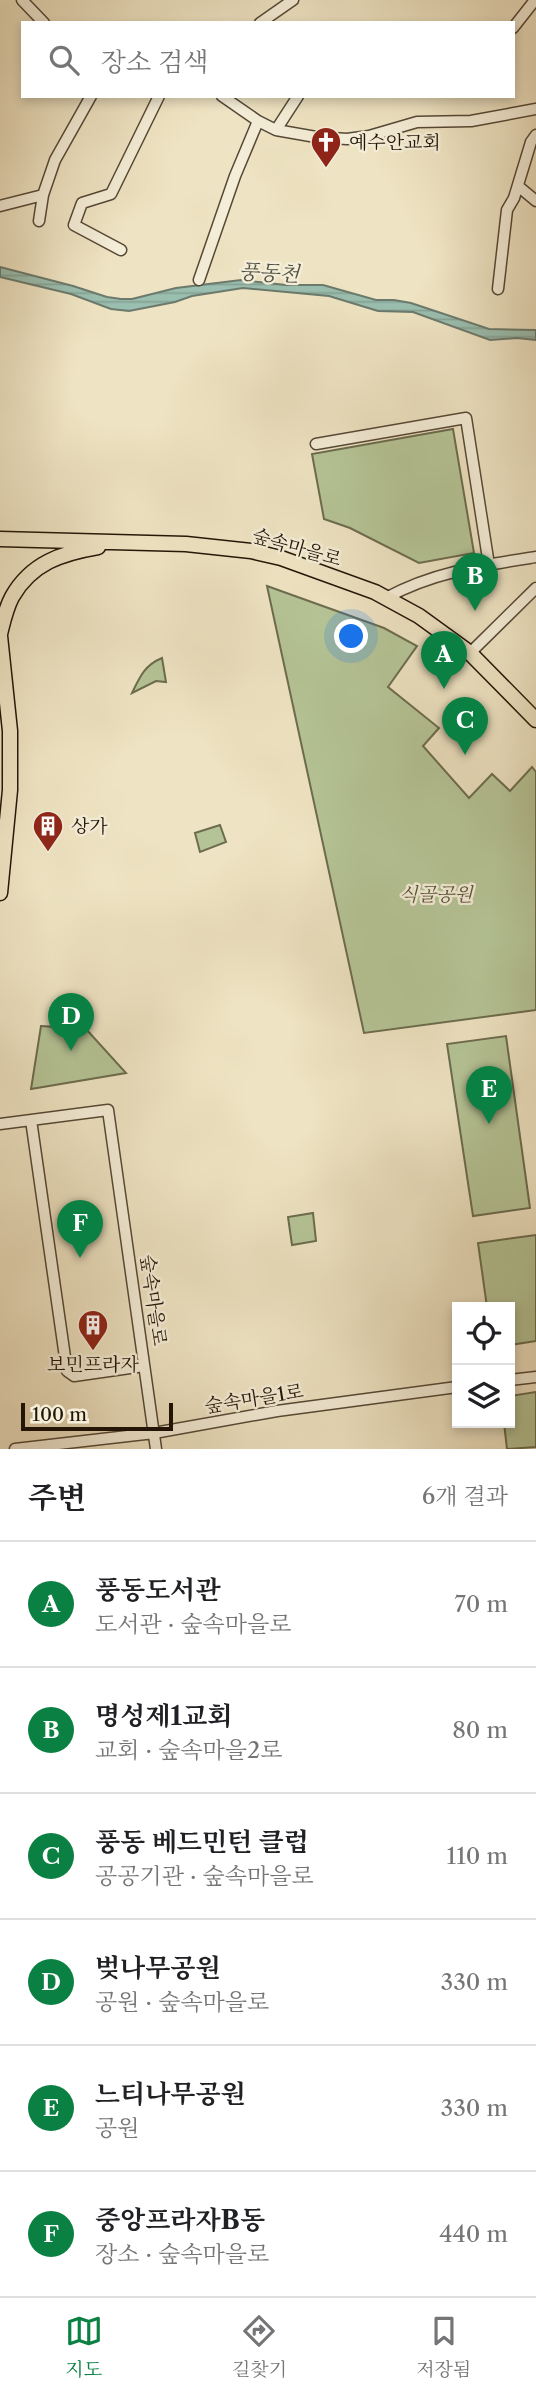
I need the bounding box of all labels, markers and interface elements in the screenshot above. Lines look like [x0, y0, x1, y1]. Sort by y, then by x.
search box [21, 21, 515, 98]
icon: search [45, 41, 83, 79]
text: 장소 검색 [101, 46, 208, 78]
church icon: 예수안교회 [309, 125, 343, 169]
place label: 예수안교회 [349, 131, 441, 154]
water label: 풍동천 [238, 258, 302, 287]
street label: 숲속마을로 [250, 524, 344, 571]
pin: B [452, 553, 498, 611]
your location [334, 619, 368, 653]
pin: A [421, 631, 467, 689]
pin: C [442, 697, 488, 755]
building icon: 상가 [31, 809, 65, 853]
place label: 상가 [71, 815, 108, 838]
park label: 식골공원 [399, 883, 474, 906]
pin: D [48, 993, 94, 1051]
pin: E [466, 1066, 512, 1124]
pin: F [57, 1200, 103, 1258]
street label: 숲속마을로 [136, 1253, 171, 1347]
map controls [452, 1302, 515, 1428]
button: locate [452, 1302, 515, 1365]
building icon: 보민프라자 [76, 1308, 110, 1352]
place label: 보민프라자 [47, 1353, 140, 1376]
button: layers [452, 1365, 515, 1428]
street label: 숲속마을1로 [203, 1379, 305, 1418]
scale bar [21, 1400, 173, 1432]
text: 100 m [32, 1403, 87, 1426]
text: 주변 [28, 1479, 86, 1516]
text: 6개 결과 [422, 1482, 508, 1510]
text: 풍동도서관 [95, 1574, 221, 1606]
text: A [42, 1590, 60, 1618]
text: 70 m [455, 1590, 508, 1618]
text: 도서관 · 숲속마을로 [95, 1610, 291, 1638]
text: 명성제1교회 [95, 1700, 232, 1732]
text: B [42, 1716, 60, 1744]
text: 80 m [452, 1716, 508, 1744]
text: 교회 · 숲속마을2로 [95, 1736, 282, 1764]
text: 풍동 베드민턴 클럽 [95, 1826, 309, 1858]
text: C [42, 1842, 60, 1870]
text: 110 m [447, 1842, 508, 1870]
text: 공공기관 · 숲속마을로 [95, 1862, 314, 1890]
text: 벚나무공원 [95, 1952, 221, 1984]
text: D [41, 1968, 61, 1996]
text: 330 m [441, 1968, 508, 1996]
text: 공원 · 숲속마을로 [95, 1988, 269, 2016]
text: 느티나무공원 [95, 2078, 246, 2110]
text: E [43, 2094, 59, 2122]
text: 330 m [441, 2094, 508, 2122]
text: 공원 [95, 2114, 139, 2142]
text: 중앙프라자B동 [95, 2204, 265, 2236]
text: F [43, 2220, 59, 2248]
text: 440 m [439, 2220, 508, 2248]
text: 장소 · 숲속마을로 [95, 2240, 269, 2268]
tab: 지도 [65, 2312, 103, 2381]
tab: 길찾기 [232, 2312, 287, 2381]
tab: 저장됨 [416, 2312, 471, 2381]

